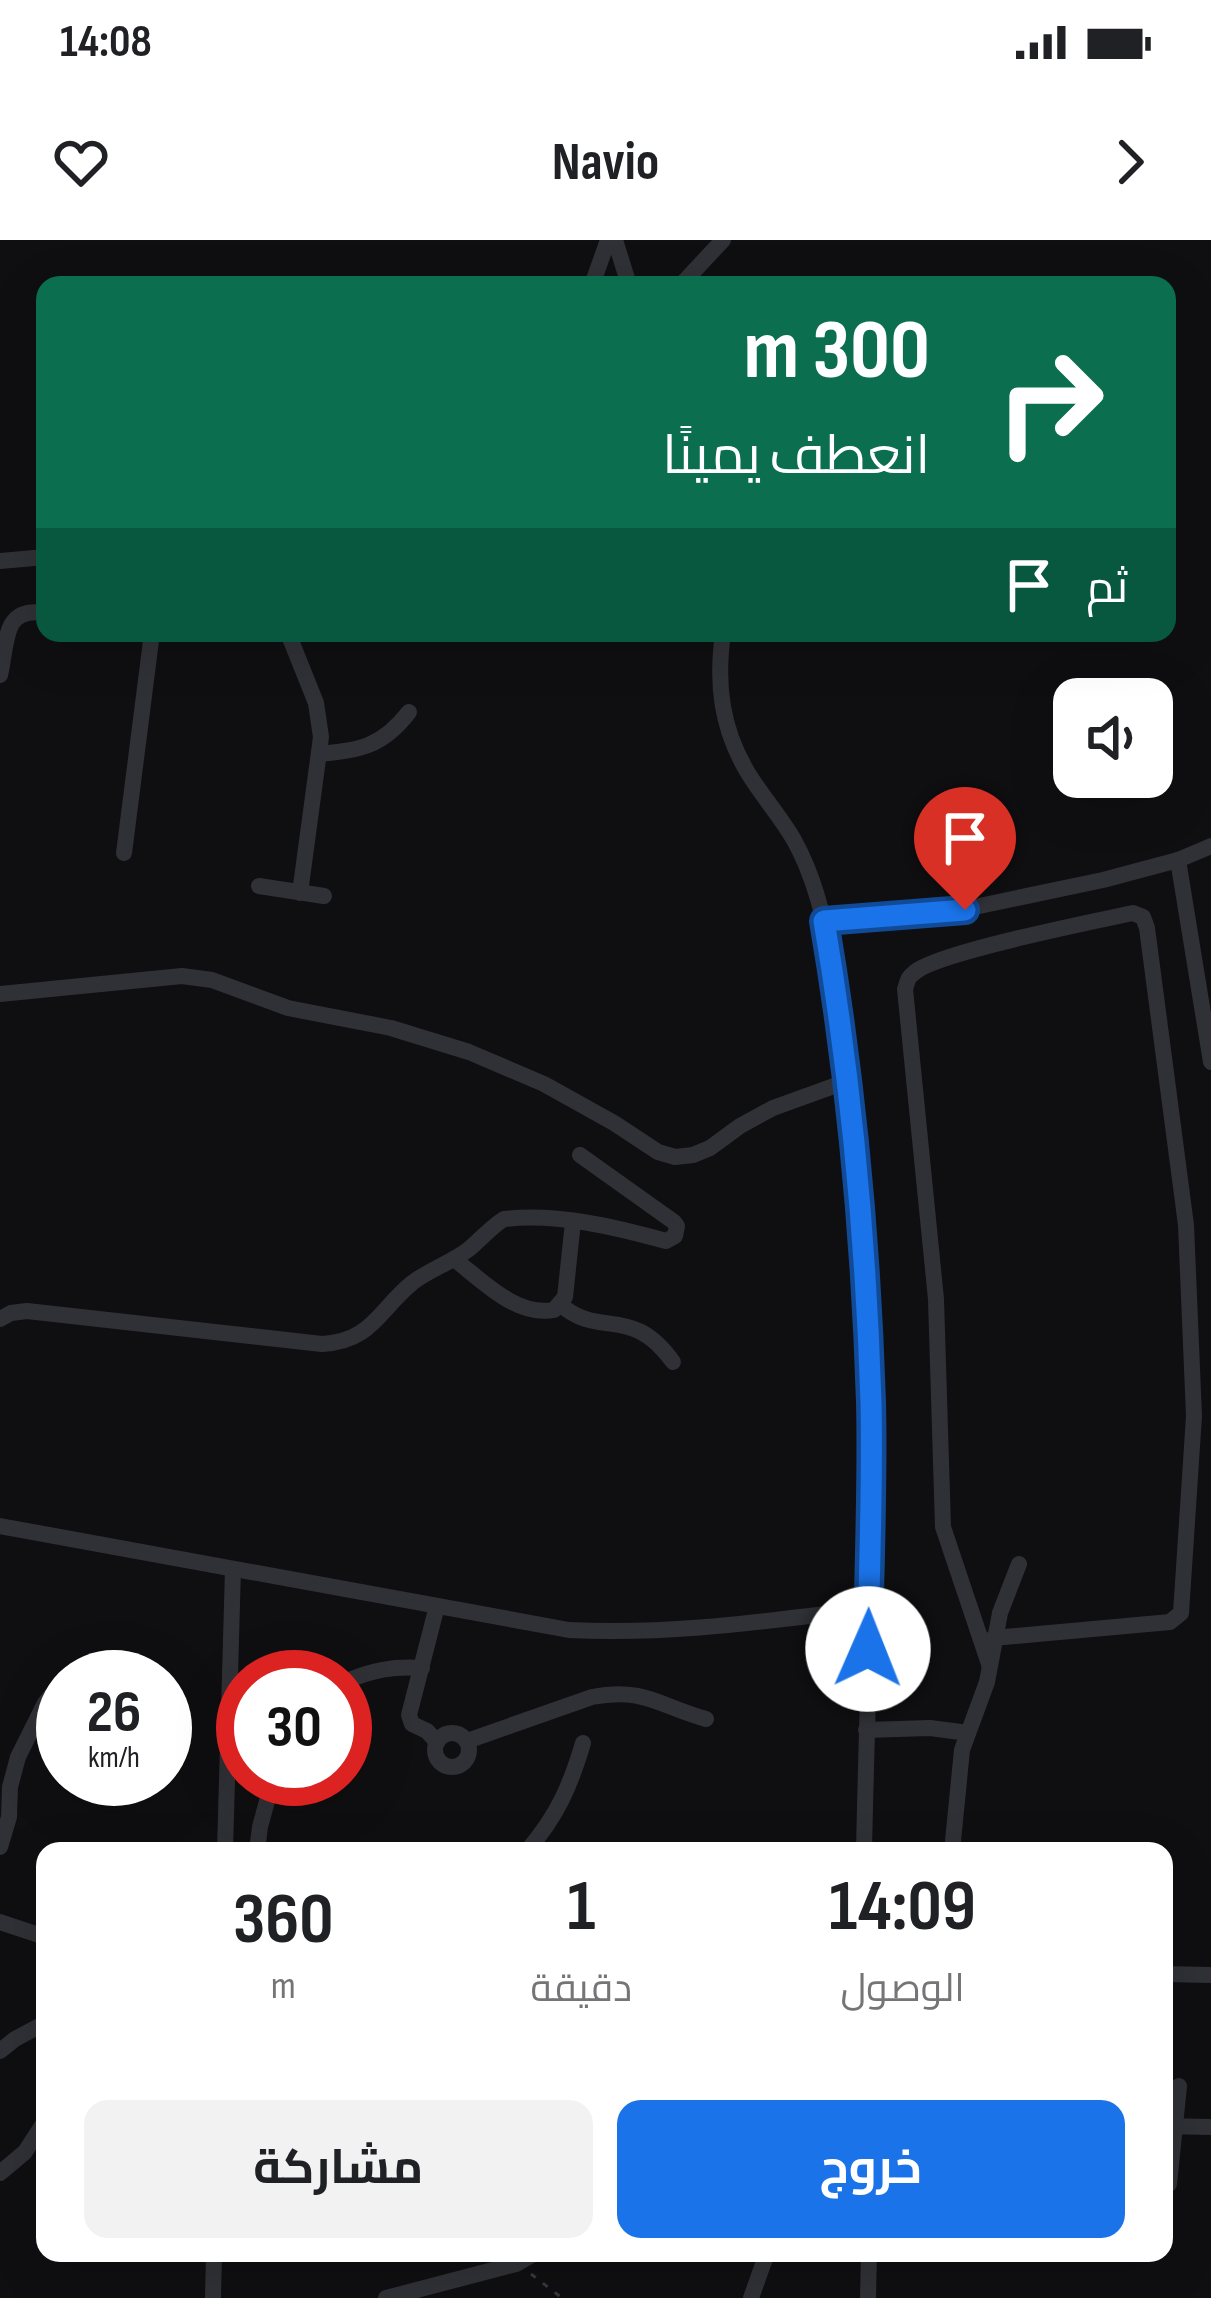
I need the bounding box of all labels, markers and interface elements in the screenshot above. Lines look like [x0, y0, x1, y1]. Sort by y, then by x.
text: 14:08 [60, 15, 152, 70]
icon: heart [48, 129, 114, 195]
icon: forward [1097, 129, 1163, 195]
text: Navio [552, 130, 659, 195]
text: 300 m [744, 301, 930, 402]
icon: right [972, 324, 1128, 480]
text: انعطف يمينًا [662, 424, 930, 489]
icon: arrive [996, 552, 1062, 618]
text: ثم [1086, 561, 1128, 616]
map controls [1053, 678, 1173, 798]
button: sound [1053, 678, 1173, 798]
pin [914, 787, 1016, 910]
icon: arrive [932, 805, 998, 871]
position arrow [805, 1586, 931, 1712]
speed limit sign: 30 [216, 1650, 372, 1806]
text: 26 [87, 1677, 141, 1749]
text: km/h [88, 1740, 140, 1776]
text: 1 [567, 1864, 595, 1951]
text: 14:09 [829, 1864, 976, 1951]
text: 360 [233, 1877, 334, 1964]
text: m [271, 1963, 296, 2010]
text: دقيقة [531, 1966, 632, 2013]
text: الوصول [840, 1966, 965, 2013]
button: مشاركة [84, 2100, 593, 2238]
button: خروج [617, 2100, 1125, 2238]

